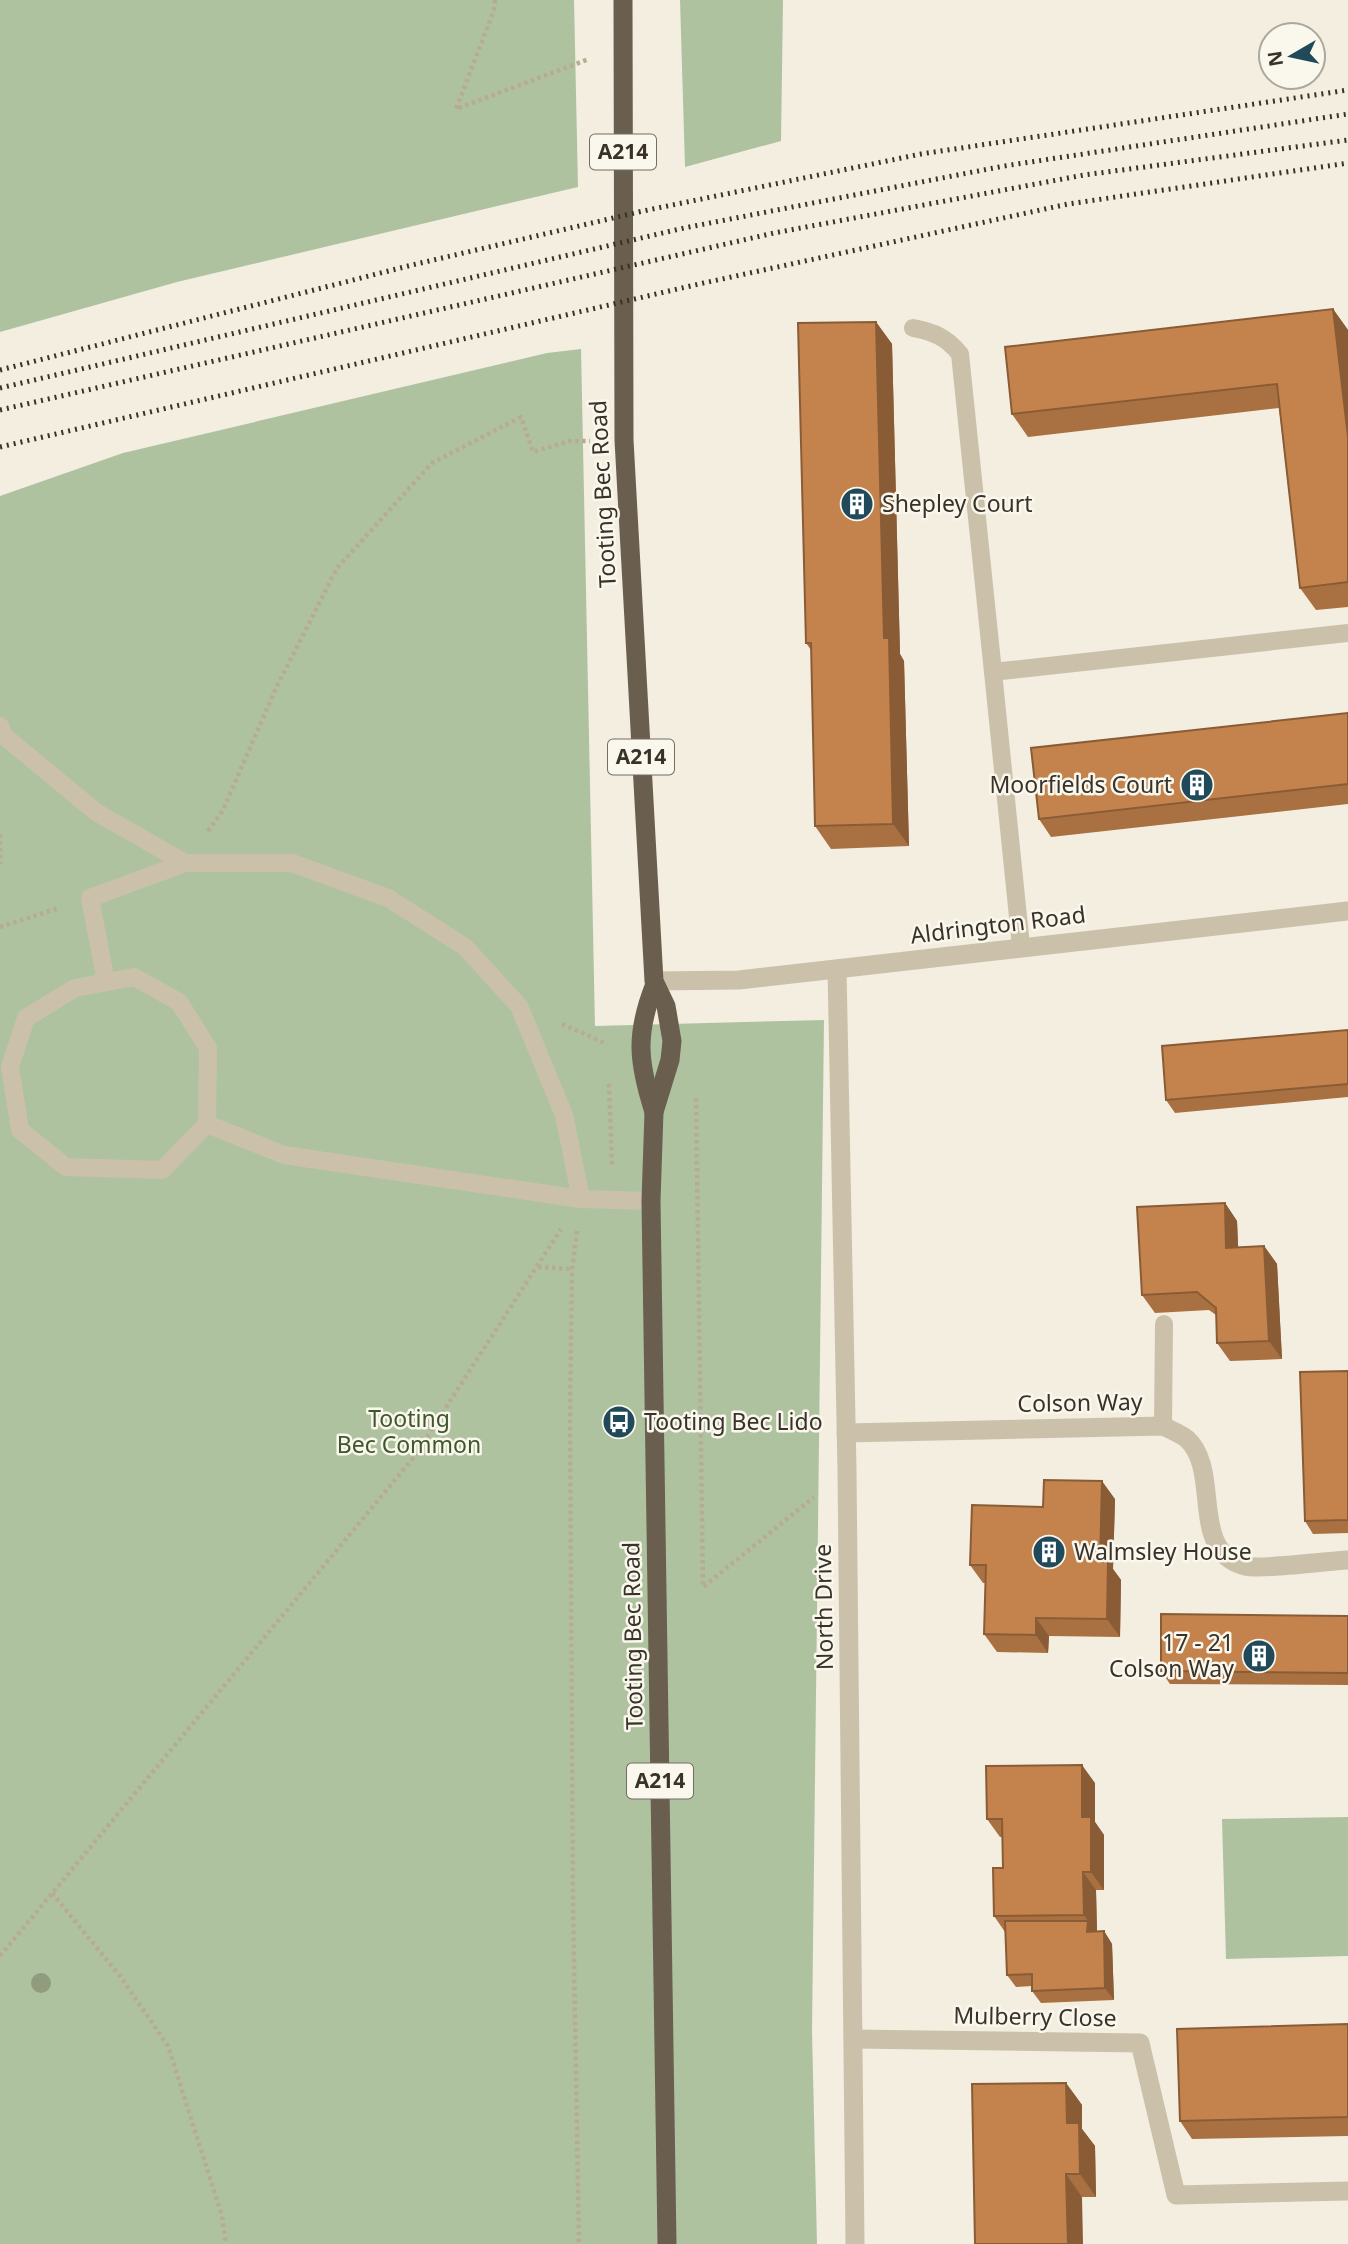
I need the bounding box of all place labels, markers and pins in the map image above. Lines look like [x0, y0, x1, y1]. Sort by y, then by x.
building icon: Shepley Court [838, 485, 876, 523]
place label: Shepley Court [882, 487, 1033, 519]
building icon: Moorfields Court [1178, 766, 1216, 804]
place label: Moorfields Court [989, 768, 1172, 800]
bus stop icon: Tooting Bec Lido [600, 1403, 638, 1441]
place label: Tooting Bec Lido [644, 1405, 823, 1437]
building icon: Walmsley House [1030, 1533, 1068, 1571]
place label: Walmsley House [1074, 1535, 1252, 1567]
place label: 17 - 21 Colson Way [1109, 1626, 1234, 1684]
building icon: 17 - 21 Colson Way [1240, 1637, 1278, 1675]

